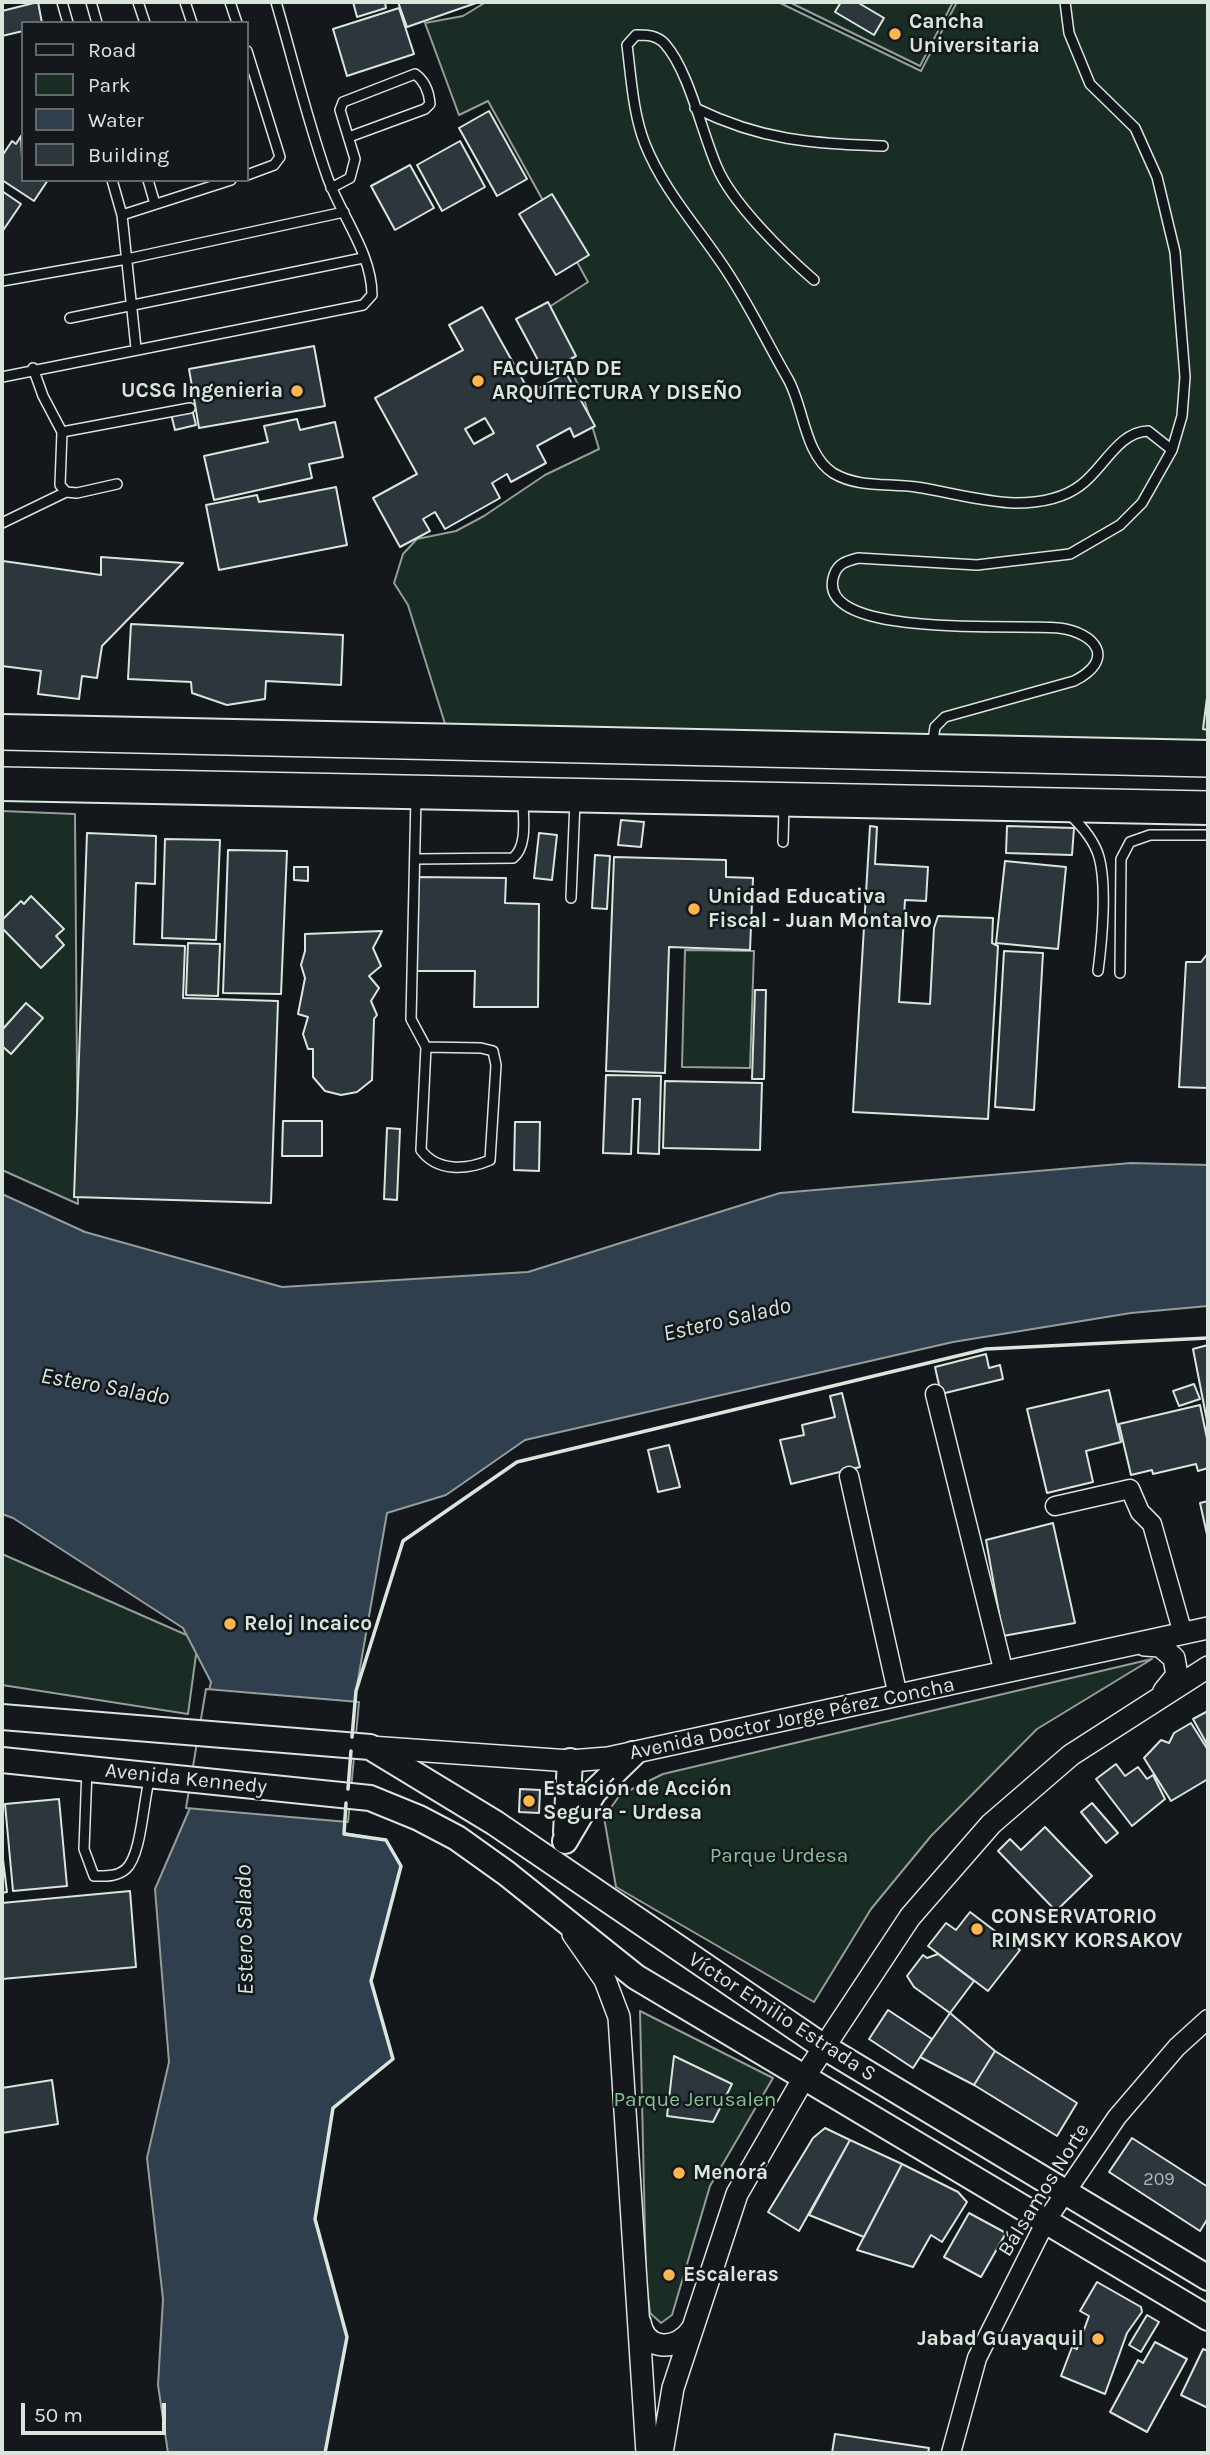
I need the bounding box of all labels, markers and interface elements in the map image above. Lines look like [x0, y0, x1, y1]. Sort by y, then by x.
place label: Cancha Universitaria [909, 9, 1040, 59]
legend [21, 21, 248, 182]
marker: Cancha Universitaria [887, 26, 903, 42]
text: Road [88, 38, 136, 62]
text: Park [88, 73, 131, 97]
text: Water [88, 108, 144, 132]
text: Building [88, 143, 169, 167]
place label: FACULTAD DE ARQUITECTURA Y DISEÑO [492, 356, 742, 406]
marker: FACULTAD DE ARQUITECTURA Y DISEÑO [470, 373, 486, 389]
place label: UCSG Ingenieria [121, 378, 283, 404]
marker: UCSG Ingenieria [289, 383, 305, 399]
place label: Unidad Educativa Fiscal - Juan Montalvo [708, 884, 932, 934]
marker: Unidad Educativa Fiscal - Juan Montalvo [686, 901, 702, 917]
water label: Estero Salado [660, 1292, 794, 1348]
water label: Estero Salado [39, 1362, 171, 1412]
place label: Reloj Incaico [244, 1611, 372, 1637]
marker: Reloj Incaico [222, 1616, 238, 1632]
street label: Avenida Doctor Jorge Pérez Concha [627, 1672, 957, 1766]
street label: Avenida Kennedy [104, 1758, 268, 1800]
place label: Estación de Acción Segura - Urdesa [543, 1776, 732, 1826]
marker: Estación de Acción Segura - Urdesa [521, 1793, 537, 1809]
park label: Parque Urdesa [710, 1843, 848, 1869]
water label: Estero Salado [230, 1865, 260, 1995]
place label: CONSERVATORIO RIMSKY KORSAKOV [991, 1904, 1183, 1954]
marker: CONSERVATORIO RIMSKY KORSAKOV [969, 1921, 985, 1937]
street label: Víctor Emilio Estrada S [683, 1947, 881, 2087]
park label: Parque Jerusalen [613, 2087, 777, 2113]
street label: Bálsamos Norte [993, 2119, 1095, 2261]
place label: Menorá [693, 2160, 768, 2186]
marker: Menorá [671, 2165, 687, 2181]
house number: 209 [1143, 2169, 1175, 2191]
place label: Escaleras [683, 2262, 779, 2288]
marker: Escaleras [661, 2267, 677, 2283]
place label: Jabad Guayaquil [917, 2326, 1084, 2352]
marker: Jabad Guayaquil [1090, 2331, 1106, 2347]
scale bar [24, 2388, 170, 2432]
text: 50 m [34, 2403, 83, 2427]

